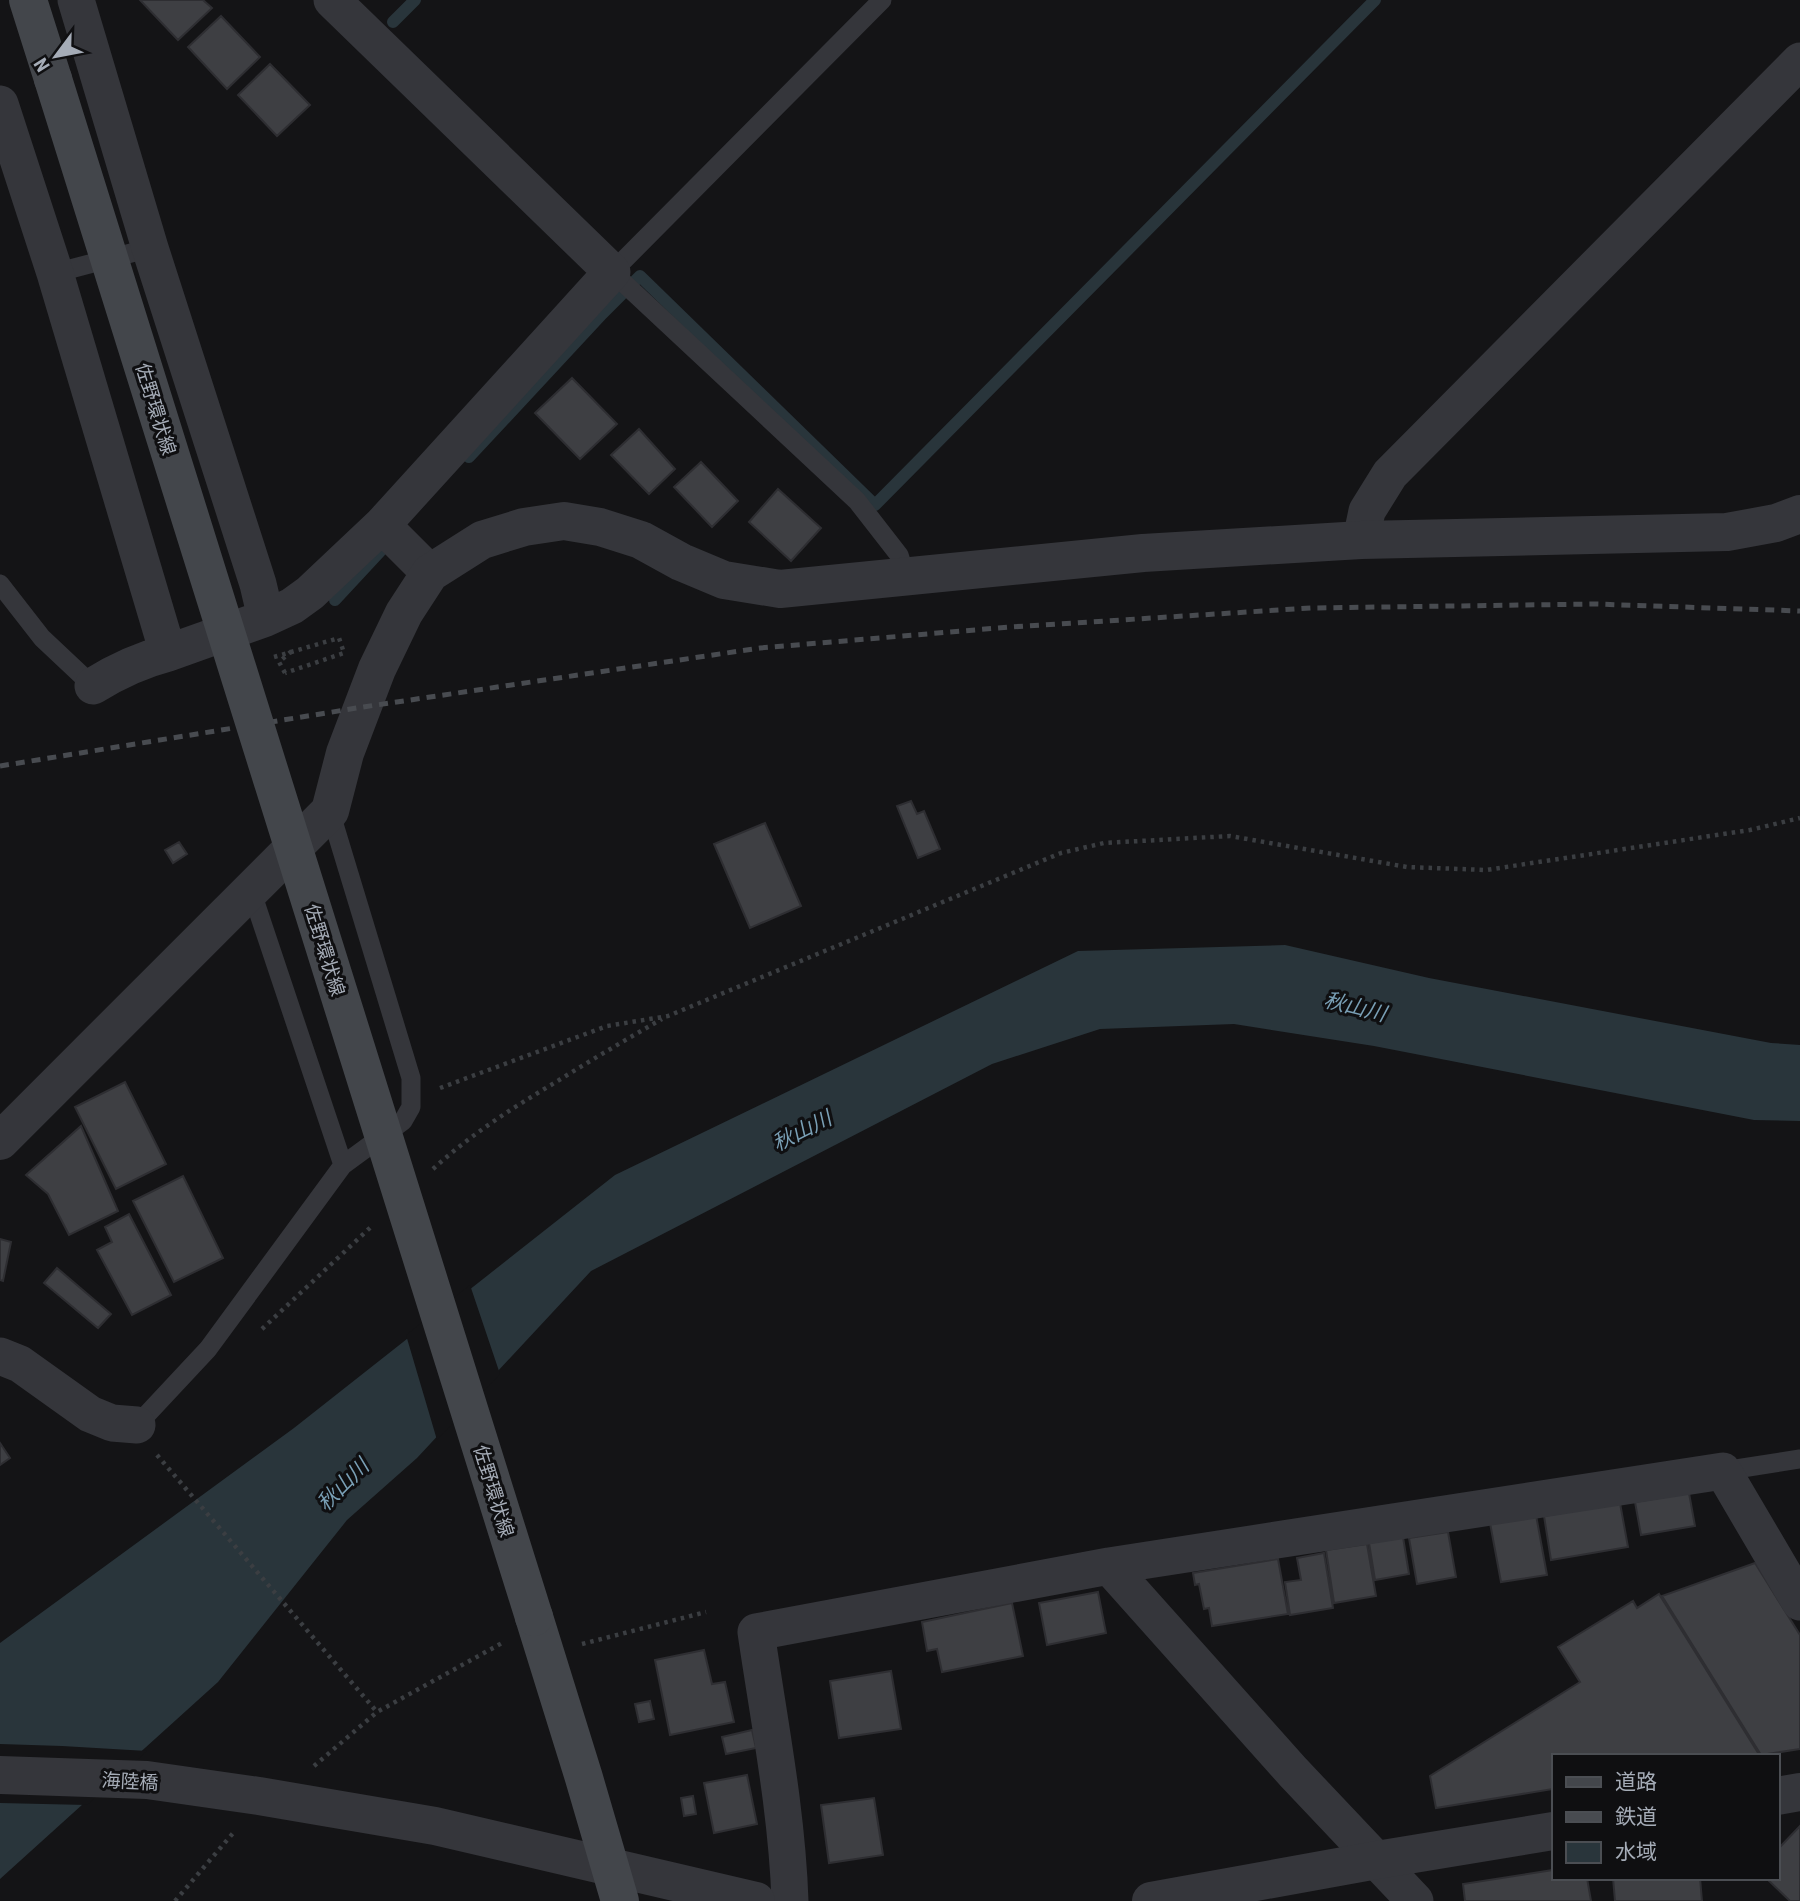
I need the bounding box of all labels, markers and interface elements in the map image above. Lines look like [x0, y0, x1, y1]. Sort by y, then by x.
north arrow [21, 21, 91, 91]
text: N [29, 54, 55, 76]
street label: 佐野環状線 [131, 360, 180, 458]
street label: 佐野環状線 [300, 901, 349, 999]
water label: 秋山川 [1322, 988, 1390, 1027]
water label: 秋山川 [768, 1105, 837, 1156]
street label: 佐野環状線 [469, 1442, 518, 1540]
water label: 秋山川 [312, 1453, 375, 1516]
legend [1552, 1754, 1779, 1880]
street label: 海陸橋 [101, 1769, 159, 1794]
text: 道路 [1615, 1770, 1657, 1794]
text: 鉄道 [1615, 1805, 1657, 1829]
text: 水域 [1615, 1840, 1657, 1864]

